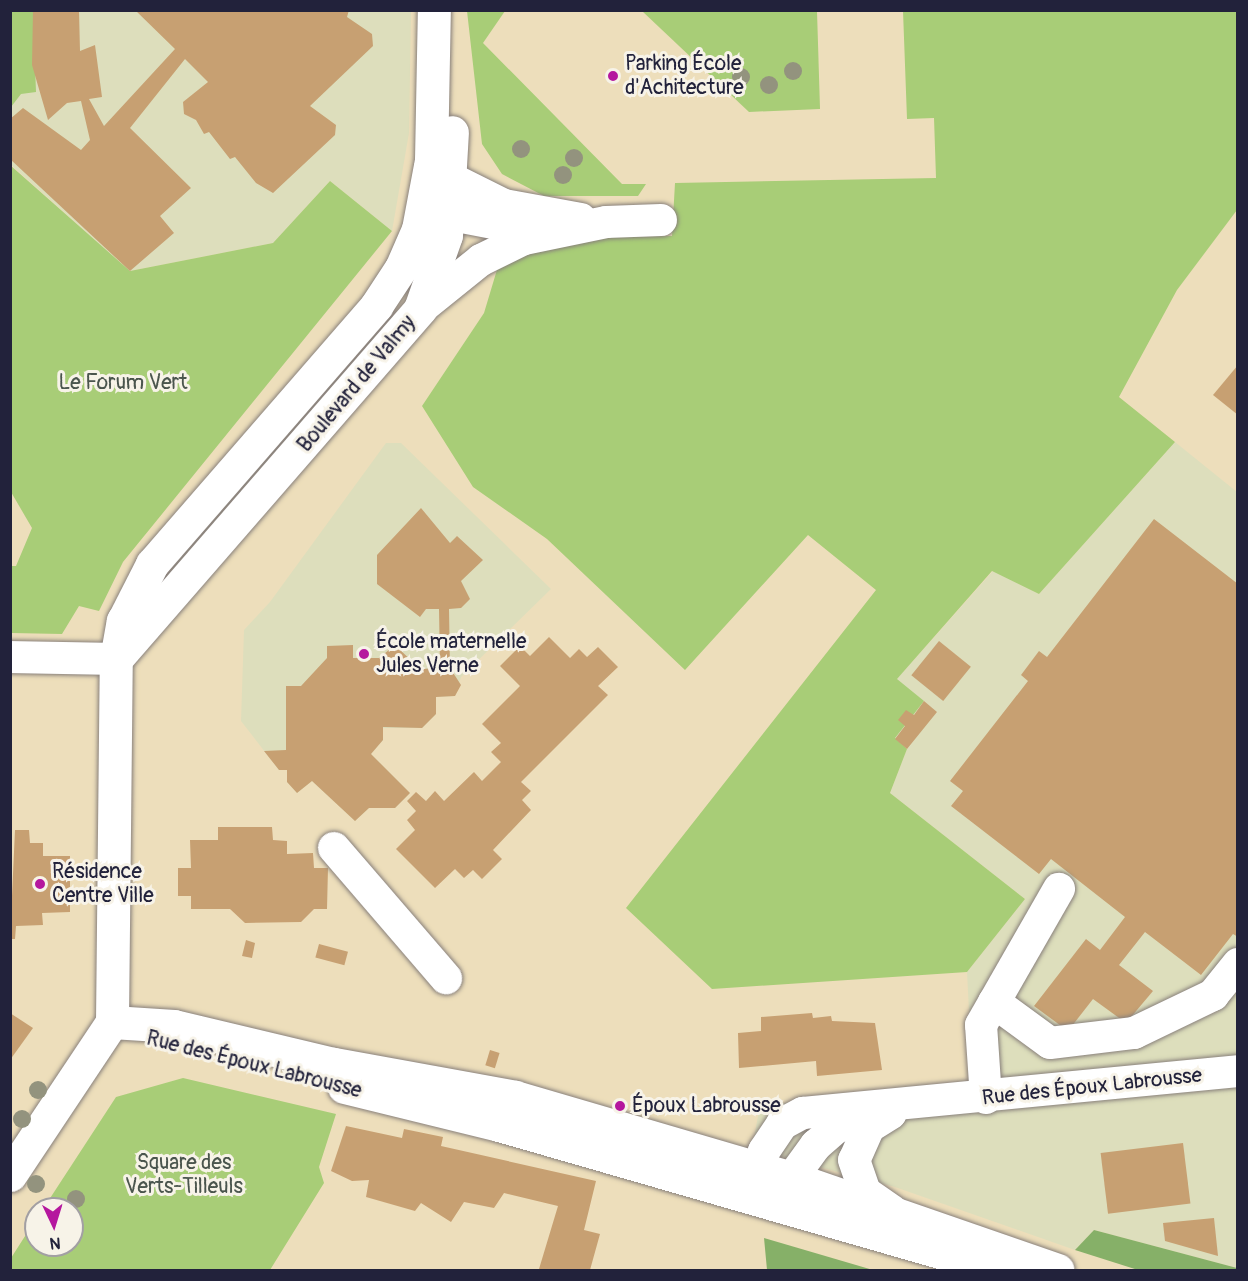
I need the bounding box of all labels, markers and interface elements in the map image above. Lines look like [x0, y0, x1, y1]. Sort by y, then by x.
place label: Parking École d'Achitecture [625, 51, 743, 101]
marker: Parking École d'Achitecture [606, 69, 620, 83]
street label: Boulevard de Valmy [293, 311, 421, 457]
park label: Le Forum Vert [58, 370, 188, 396]
place label: École maternelle Jules Verne [376, 629, 526, 679]
marker: École maternelle Jules Verne [357, 647, 371, 661]
place label: Résidence Centre Ville [52, 859, 154, 909]
marker: Résidence Centre Ville [33, 877, 47, 891]
street label: Rue des Époux Labrousse [144, 1026, 364, 1104]
street label: Rue des Époux Labrousse [981, 1063, 1203, 1111]
place label: Époux Labrousse [632, 1093, 781, 1119]
marker: Époux Labrousse [613, 1099, 627, 1113]
park label: Square des Verts-Tilleuls [125, 1150, 243, 1200]
north arrow [24, 1197, 84, 1257]
text: N [49, 1233, 61, 1253]

